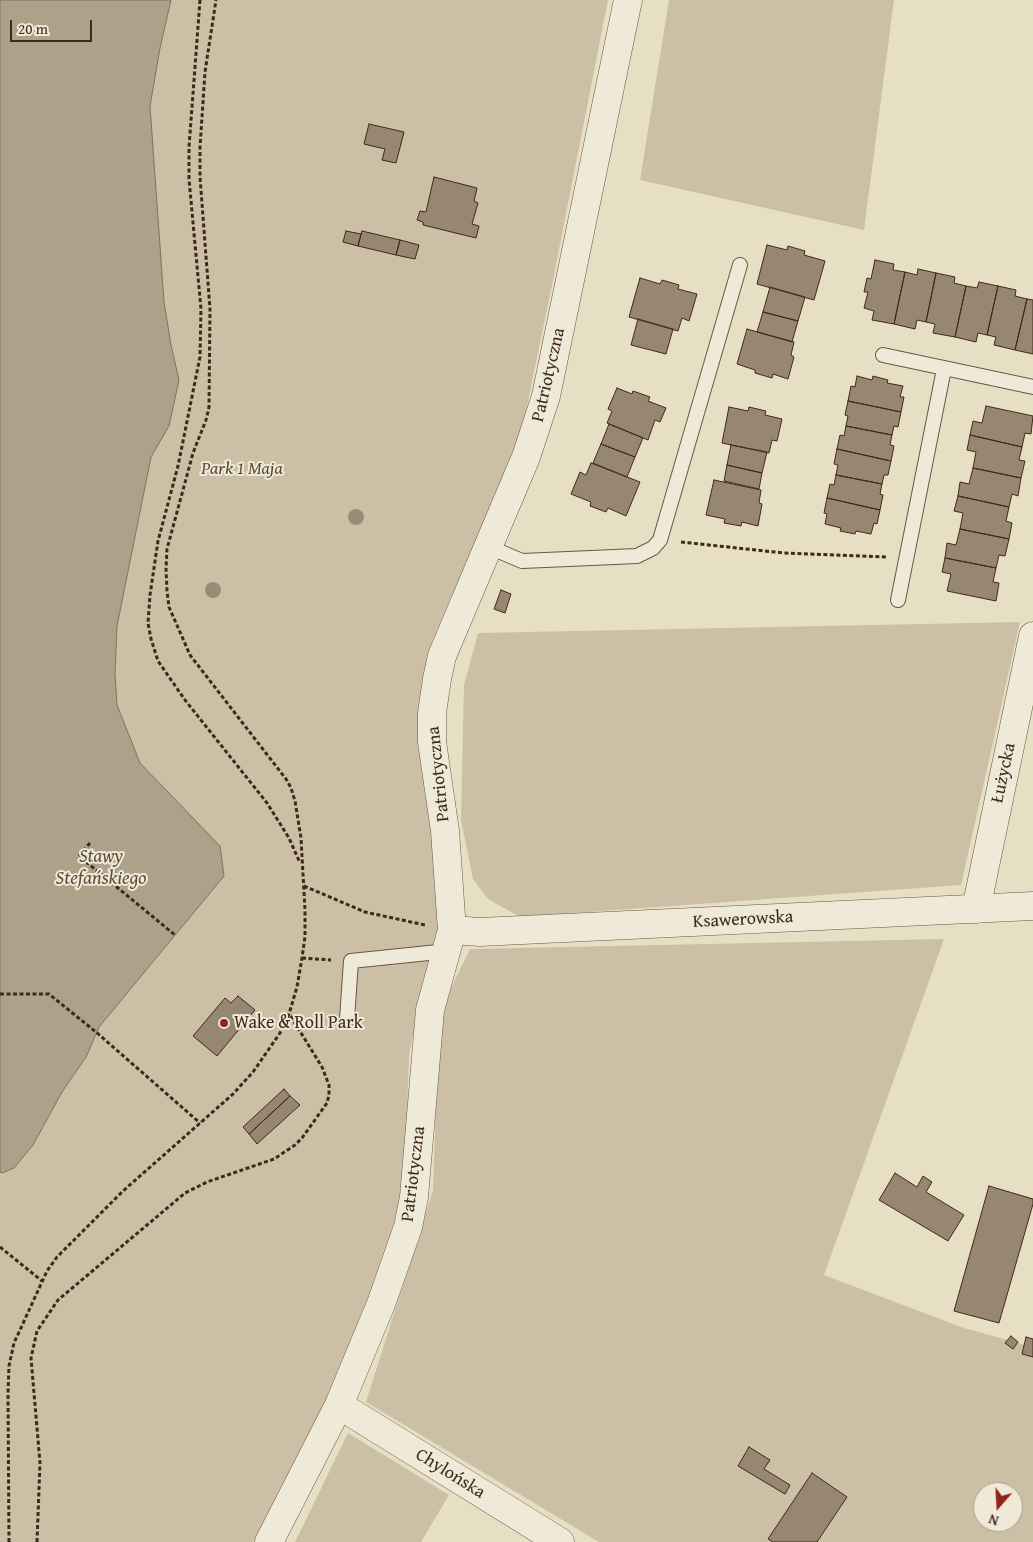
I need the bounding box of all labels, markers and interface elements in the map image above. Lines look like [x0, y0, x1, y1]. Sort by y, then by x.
scale bar [12, 10, 95, 42]
text: 20 m [18, 18, 48, 39]
street label: Patriotyczna [528, 326, 570, 424]
park label: Park 1 Maja [201, 458, 283, 480]
street label: Patriotyczna [423, 725, 455, 823]
street label: Łużycka [987, 741, 1021, 805]
water label: Stawy Stefańskiego [56, 846, 146, 890]
street label: Ksawerowska [692, 907, 794, 933]
place label: Wake & Roll Park [234, 1012, 363, 1034]
marker: Wake & Roll Park [218, 1017, 230, 1029]
street label: Patriotyczna [397, 1125, 431, 1223]
street label: Chylońska [411, 1444, 489, 1504]
north arrow [973, 1482, 1023, 1532]
text: N [986, 1509, 1001, 1531]

